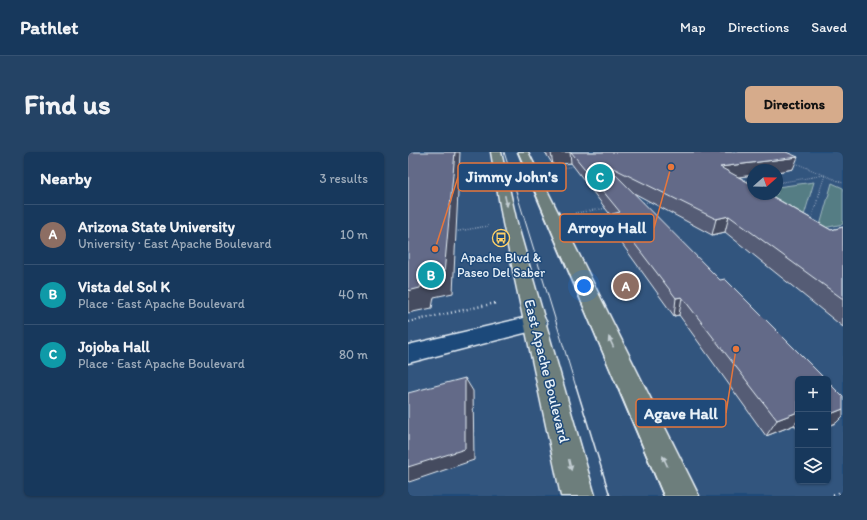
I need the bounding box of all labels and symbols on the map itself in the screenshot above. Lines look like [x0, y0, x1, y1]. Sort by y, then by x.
pin: C [587, 162, 613, 192]
callout: Jimmy John's [458, 163, 566, 191]
north arrow [747, 164, 783, 200]
text: Jimmy John's [465, 167, 558, 187]
one-way arrow [503, 195, 509, 207]
callout: Arroyo Hall [560, 214, 654, 242]
text: Arroyo Hall [567, 218, 647, 238]
bus stop icon: Apache Blvd & Paseo Del Saber [491, 228, 511, 248]
place label: Apache Blvd & Paseo Del Saber [457, 250, 546, 280]
pin: B [418, 260, 444, 290]
pin: A [613, 271, 639, 301]
your location [574, 276, 594, 296]
street label: East Apache Boulevard [520, 297, 574, 445]
one-way arrow [608, 337, 614, 348]
callout: Agave Hall [636, 399, 726, 427]
text: Agave Hall [643, 404, 718, 424]
one-way arrow [662, 454, 668, 466]
one-way arrow [567, 459, 573, 471]

